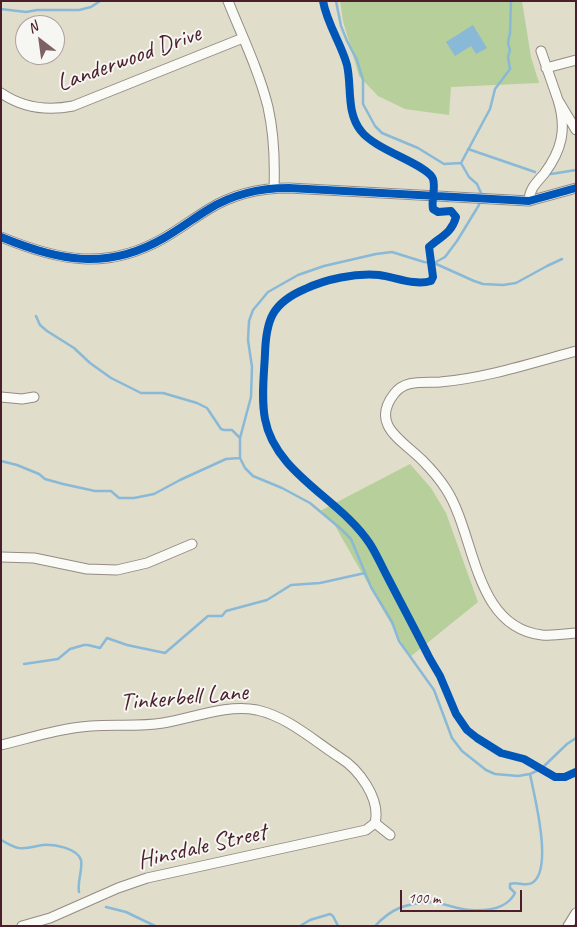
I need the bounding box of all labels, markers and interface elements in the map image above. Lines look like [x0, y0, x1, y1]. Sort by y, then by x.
north arrow [15, 15, 65, 65]
text: N [25, 18, 41, 37]
street label: Landerwood Drive [53, 19, 205, 99]
street label: Tinkerbell Lane [119, 677, 249, 719]
street label: Hinsdale Street [135, 818, 269, 876]
scale bar [402, 880, 524, 912]
text: 100 m [408, 889, 440, 908]

